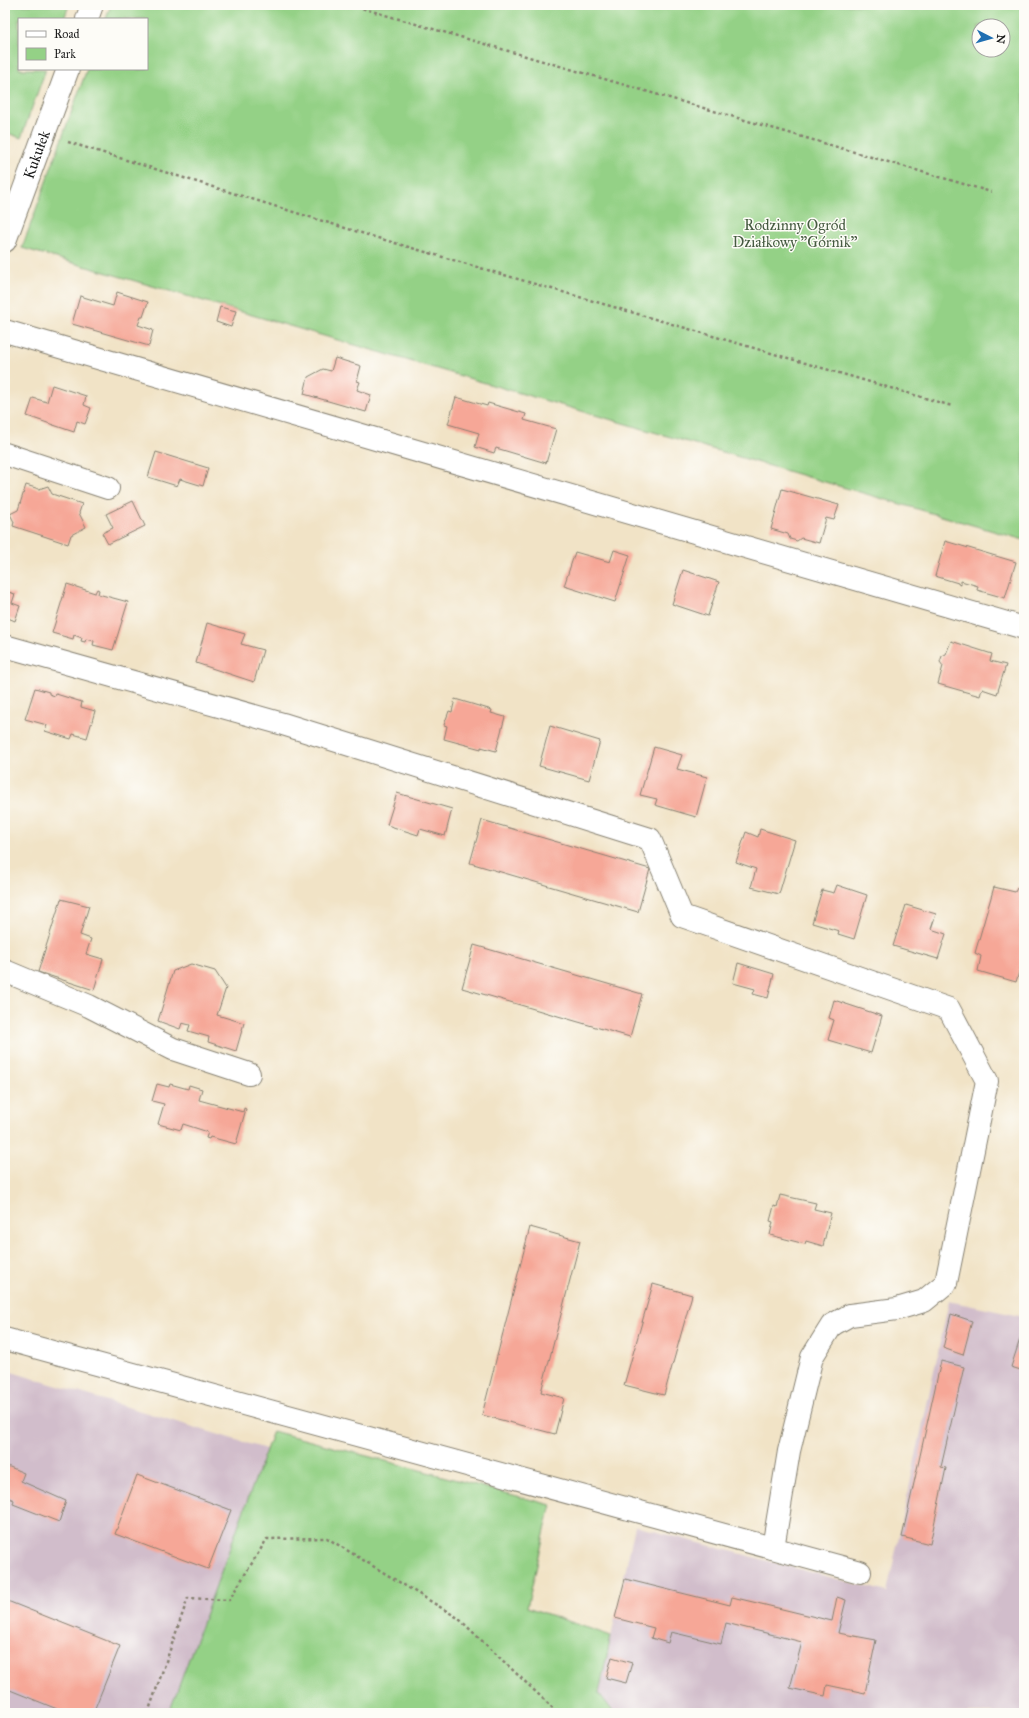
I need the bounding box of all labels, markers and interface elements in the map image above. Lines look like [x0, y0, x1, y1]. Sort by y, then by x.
legend [18, 18, 148, 70]
north arrow [971, 18, 1011, 58]
text: Road [54, 27, 80, 41]
text: N [993, 34, 1007, 45]
text: Park [54, 47, 76, 61]
street label: Kukułek [19, 128, 54, 181]
park label: Rodzinny Ogród Działkowy "Górnik" [732, 216, 858, 251]

